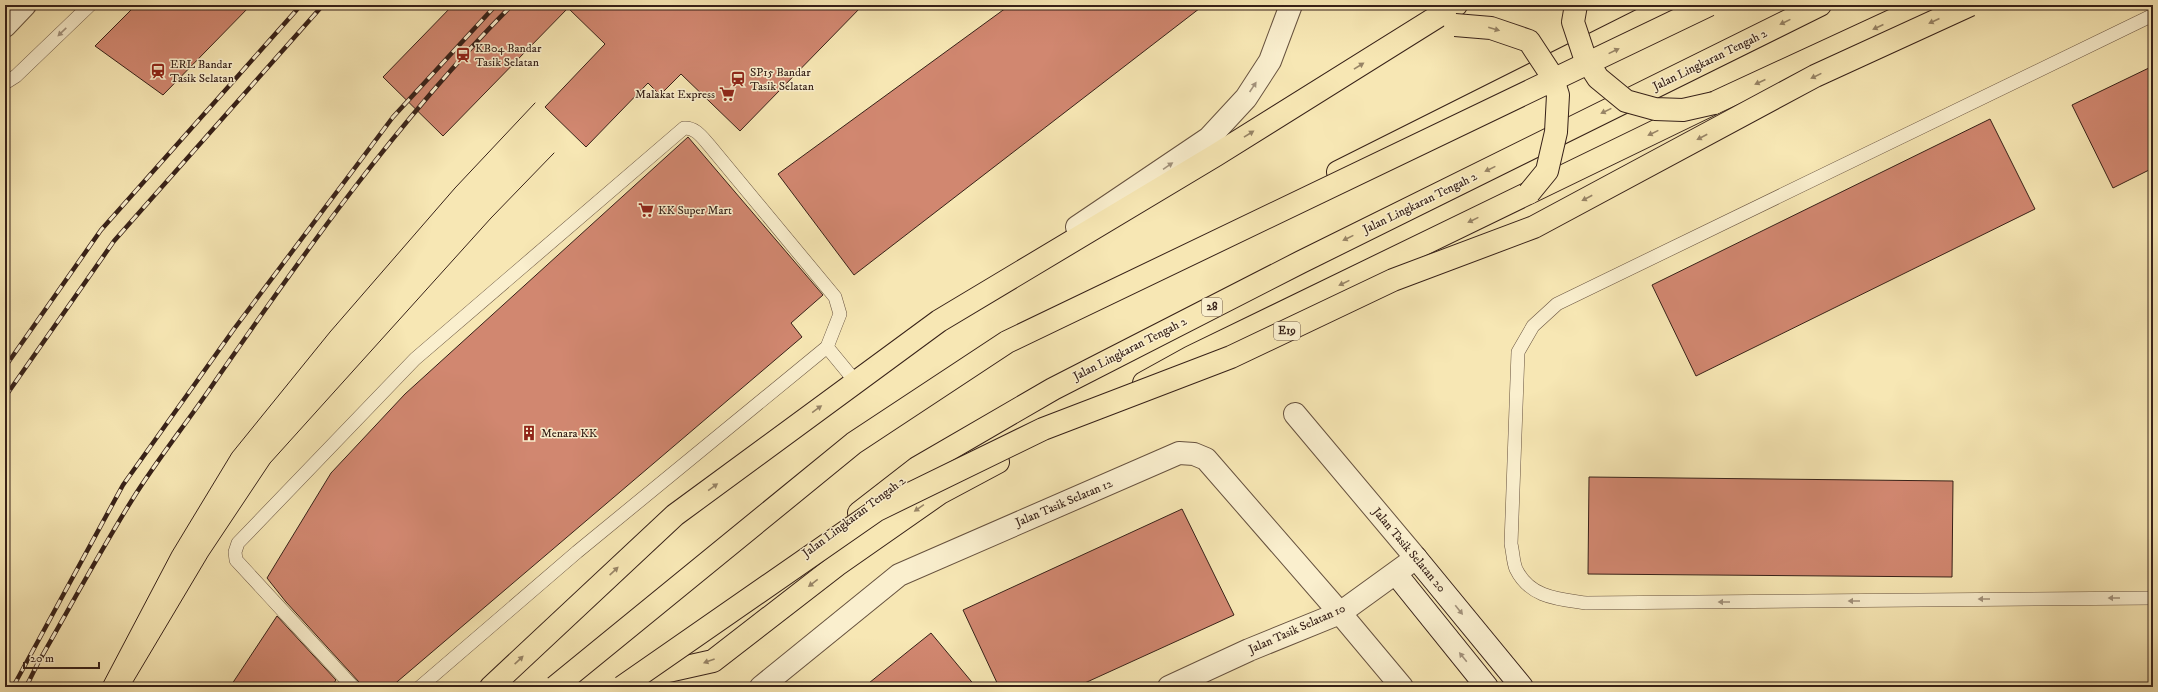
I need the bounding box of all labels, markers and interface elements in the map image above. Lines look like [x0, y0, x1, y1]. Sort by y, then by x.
one-way arrow [1929, 18, 1940, 24]
one-way arrow [1780, 19, 1791, 25]
one-way arrow [1872, 24, 1883, 30]
one-way arrow [1488, 26, 1500, 32]
street label: Jalan Lingkaran Tengah 2 [1650, 26, 1770, 95]
one-way arrow [57, 27, 67, 37]
place label: KB04 Bandar Tasik Selatan [475, 41, 542, 70]
station icon: KB04 Bandar Tasik Selatan [454, 46, 472, 64]
one-way arrow [1608, 48, 1620, 54]
place label: ERL Bandar Tasik Selatan [170, 57, 235, 86]
station icon: ERL Bandar Tasik Selatan [149, 62, 167, 80]
one-way arrow [1354, 62, 1364, 70]
place label: SP15 Bandar Tasik Selatan [750, 65, 815, 94]
station icon: SP15 Bandar Tasik Selatan [729, 70, 747, 88]
one-way arrow [1811, 73, 1822, 79]
one-way arrow [1754, 79, 1765, 85]
one-way arrow [1249, 82, 1257, 92]
supermarket icon: Malakat Express [718, 85, 736, 103]
place label: Malakat Express [635, 87, 715, 102]
one-way arrow [1600, 108, 1612, 115]
one-way arrow [1244, 130, 1254, 138]
one-way arrow [1647, 130, 1659, 136]
one-way arrow [1696, 134, 1707, 140]
one-way arrow [1163, 162, 1174, 169]
one-way arrow [1484, 166, 1495, 172]
street label: Jalan Lingkaran Tengah 2 [1360, 169, 1480, 238]
one-way arrow [1581, 195, 1593, 201]
supermarket icon: KK Super Mart [637, 201, 655, 219]
place label: KK Super Mart [658, 203, 732, 218]
one-way arrow [1468, 217, 1479, 223]
one-way arrow [1342, 235, 1353, 242]
one-way arrow [1338, 280, 1349, 286]
road number: 28 [1202, 298, 1222, 316]
street label: Jalan Lingkaran Tengah 2 [1070, 314, 1189, 385]
road number: E19 [1274, 322, 1300, 340]
one-way arrow [812, 405, 823, 414]
building icon: Menara KK [520, 424, 538, 442]
place label: Menara KK [541, 426, 598, 441]
street label: Jalan Lingkaran Tengah 2 [799, 473, 909, 561]
street label: Jalan Tasik Selatan 12 [1012, 476, 1115, 531]
one-way arrow [708, 483, 718, 491]
one-way arrow [914, 504, 924, 512]
street label: Jalan Tasik Selatan 20 [1369, 504, 1449, 595]
one-way arrow [609, 566, 619, 576]
one-way arrow [808, 579, 819, 588]
one-way arrow [2107, 595, 2120, 601]
one-way arrow [1977, 596, 1990, 602]
one-way arrow [1848, 597, 1860, 604]
one-way arrow [1717, 599, 1730, 605]
street label: Jalan Tasik Selatan 10 [1245, 601, 1348, 658]
one-way arrow [1454, 604, 1463, 615]
scale bar [24, 644, 99, 670]
text: 20 m [30, 651, 54, 666]
one-way arrow [1458, 651, 1467, 662]
one-way arrow [514, 655, 524, 665]
one-way arrow [703, 658, 715, 664]

